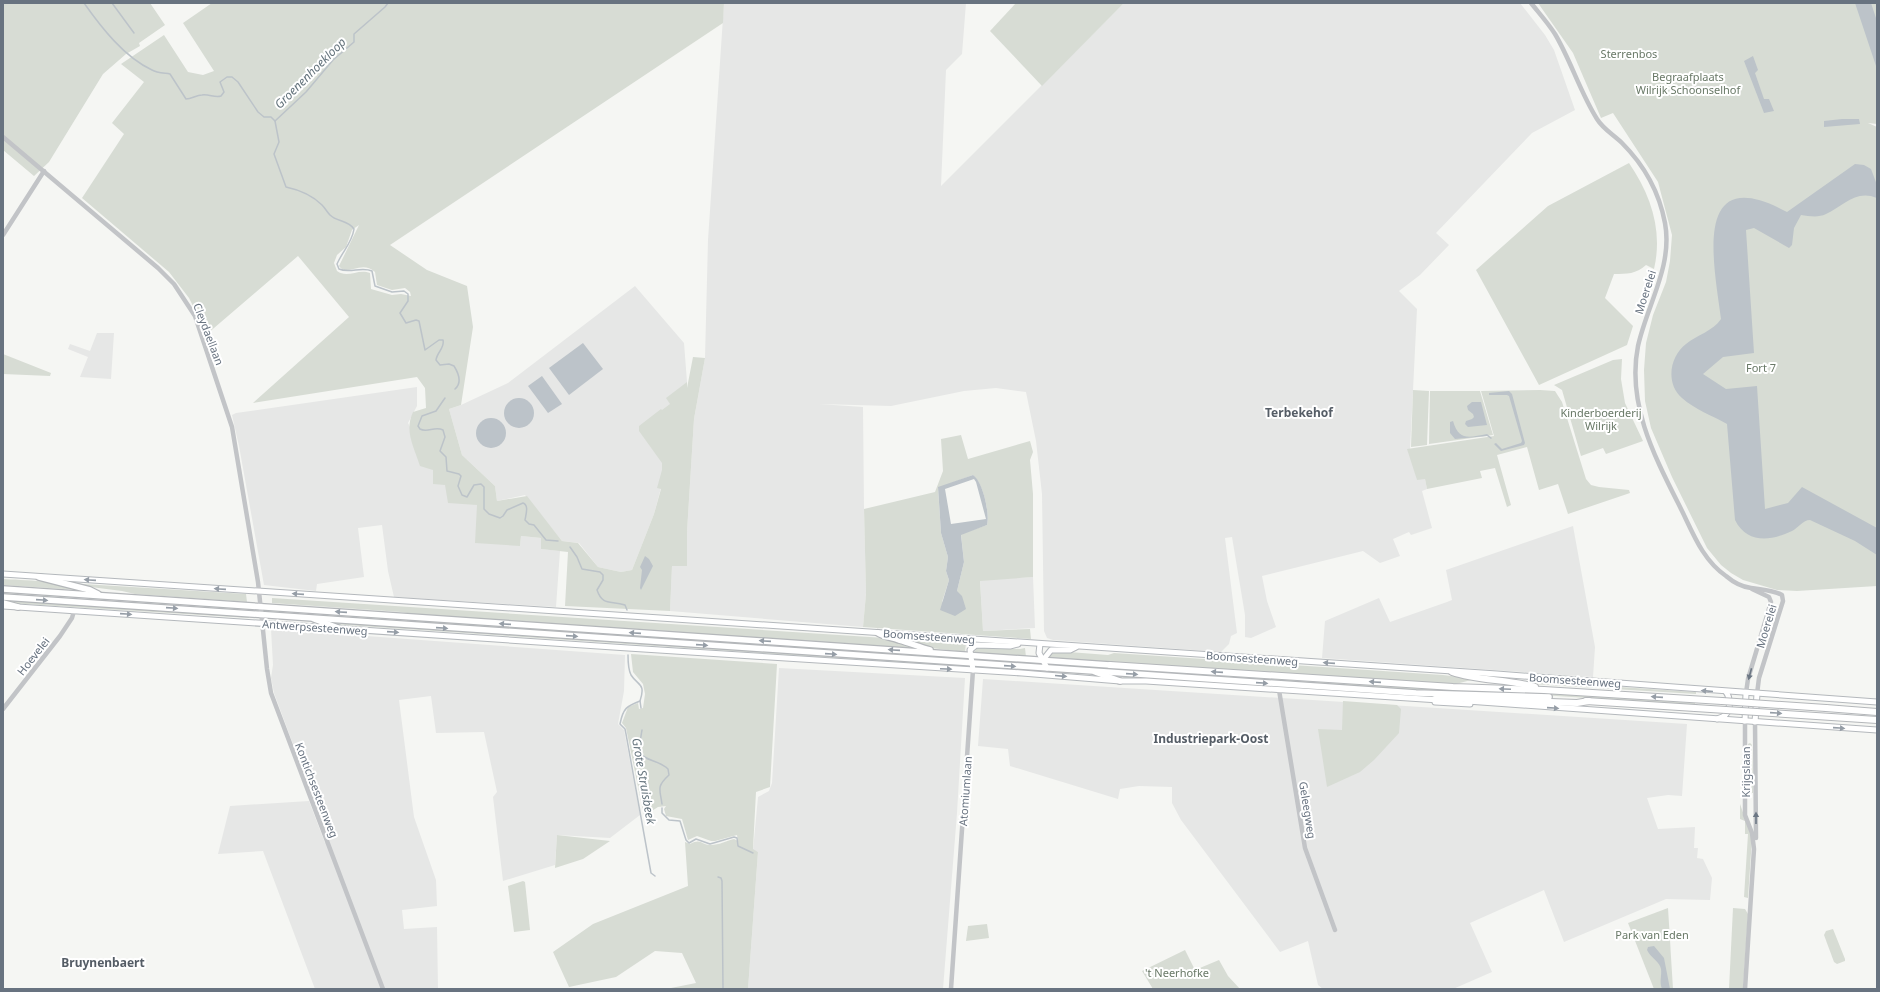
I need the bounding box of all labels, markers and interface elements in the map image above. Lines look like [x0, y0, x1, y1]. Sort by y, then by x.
water label: Groenenhoekloop [271, 34, 349, 112]
park label: Sterrenbos [1601, 46, 1657, 61]
park label: Begraafplaats Wilrijk Schoonselhof [1636, 69, 1742, 97]
street label: Moerelei [1631, 268, 1659, 316]
street label: Cleydaellaan [190, 301, 228, 367]
park label: Fort 7 [1746, 360, 1776, 375]
district label: Terbekehof [1265, 404, 1334, 421]
park label: Kinderboerderij Wilrijk [1560, 405, 1642, 433]
one-way arrow [84, 577, 96, 584]
one-way arrow [214, 585, 226, 592]
one-way arrow [292, 590, 304, 597]
one-way arrow [36, 597, 49, 603]
street label: Moerelei [1752, 602, 1780, 650]
one-way arrow [166, 605, 178, 612]
one-way arrow [334, 609, 347, 615]
one-way arrow [120, 611, 132, 618]
street label: Antwerpsesteenweg [262, 616, 368, 638]
one-way arrow [499, 621, 511, 628]
one-way arrow [436, 624, 448, 631]
street label: Boomsesteenweg [882, 625, 976, 647]
one-way arrow [387, 629, 400, 635]
one-way arrow [629, 629, 641, 636]
one-way arrow [566, 633, 578, 640]
street label: Hoevelei [13, 634, 53, 678]
one-way arrow [759, 638, 771, 645]
one-way arrow [696, 642, 708, 649]
one-way arrow [887, 647, 900, 653]
street label: Boomsesteenweg [1205, 647, 1299, 669]
one-way arrow [825, 650, 837, 657]
one-way arrow [1323, 660, 1335, 667]
one-way arrow [1004, 662, 1016, 669]
one-way arrow [940, 665, 952, 672]
one-way arrow [1211, 668, 1223, 675]
one-way arrow [1747, 668, 1753, 680]
street label: Boomsesteenweg [1528, 669, 1622, 691]
one-way arrow [1126, 670, 1138, 677]
one-way arrow [1055, 672, 1067, 679]
one-way arrow [1369, 678, 1381, 685]
one-way arrow [1256, 679, 1268, 686]
one-way arrow [1498, 686, 1511, 692]
one-way arrow [1701, 687, 1713, 694]
one-way arrow [1651, 694, 1663, 701]
one-way arrow [1547, 705, 1559, 712]
one-way arrow [1770, 710, 1782, 717]
one-way arrow [1833, 724, 1845, 731]
district label: Industriepark-Oost [1154, 730, 1268, 747]
water label: Grote Struisbeek [628, 736, 660, 827]
street label: Kontichsesteenweg [292, 740, 342, 840]
street label: Krijgslaan [1738, 746, 1753, 798]
street label: Atomiumlaan [955, 756, 975, 826]
street label: Geleegweg [1296, 780, 1320, 840]
one-way arrow [1753, 811, 1759, 824]
park label: Park van Eden [1615, 927, 1689, 942]
district label: Bruynenbaert [61, 954, 145, 971]
park label: 't Neerhofke [1145, 965, 1209, 980]

